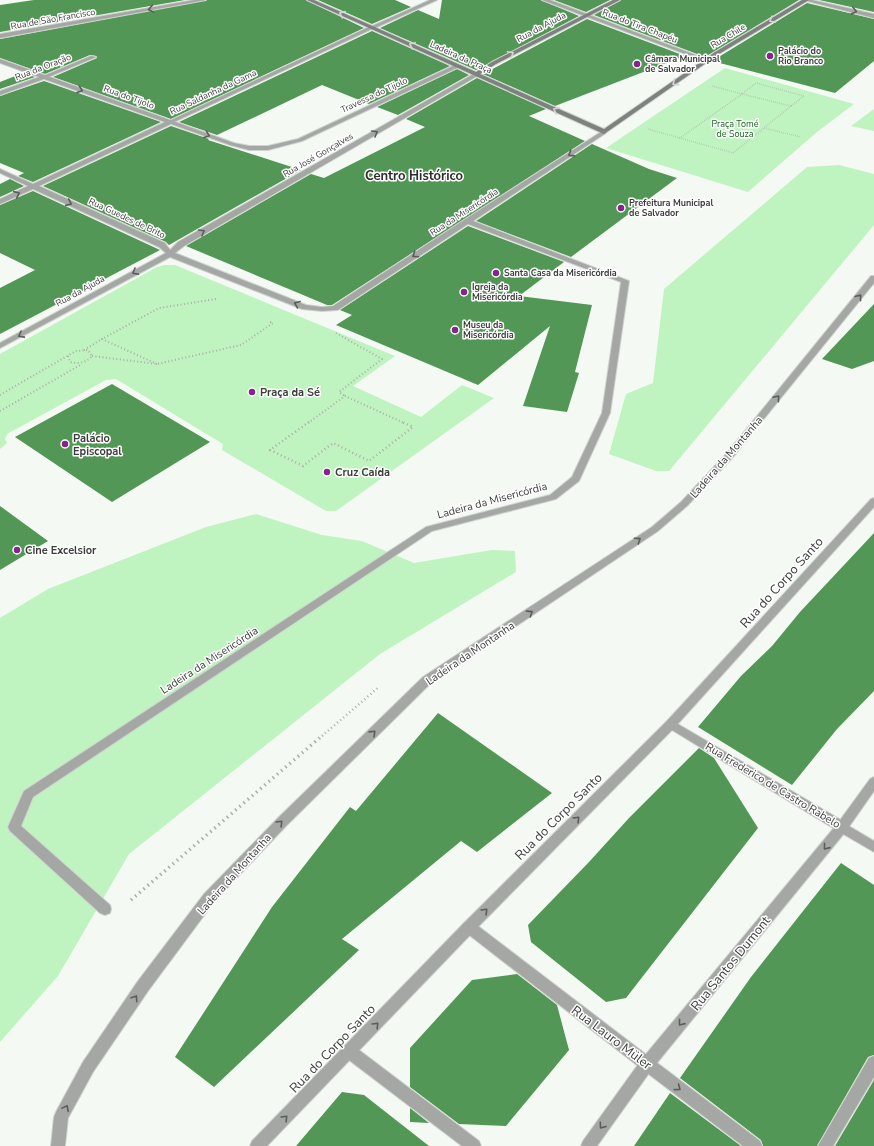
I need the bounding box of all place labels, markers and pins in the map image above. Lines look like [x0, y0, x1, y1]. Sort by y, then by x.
place label: Palácio do Rio Branco [778, 45, 823, 67]
marker: Palácio do Rio Branco [765, 51, 775, 61]
place label: Câmara Municipal de Salvador [645, 53, 720, 75]
marker: Câmara Municipal de Salvador [632, 59, 642, 69]
place label: Prefeitura Municipal de Salvador [629, 197, 713, 219]
marker: Prefeitura Municipal de Salvador [616, 203, 626, 213]
place label: Santa Casa da Misericórdia [504, 267, 617, 279]
marker: Santa Casa da Misericórdia [491, 268, 501, 278]
place label: Igreja da Misericórdia [472, 281, 523, 303]
marker: Igreja da Misericórdia [459, 287, 469, 297]
place label: Museu da Misericórdia [463, 319, 514, 341]
marker: Museu da Misericórdia [450, 325, 460, 335]
place label: Praça da Sé [260, 385, 320, 400]
marker: Praça da Sé [247, 387, 257, 397]
place label: Palácio Episcopal [73, 431, 122, 459]
marker: Palácio Episcopal [60, 439, 70, 449]
place label: Cruz Caída [335, 465, 390, 480]
marker: Cruz Caída [322, 467, 332, 477]
place label: Cine Excelsior [25, 543, 97, 558]
marker: Cine Excelsior [12, 545, 22, 555]

